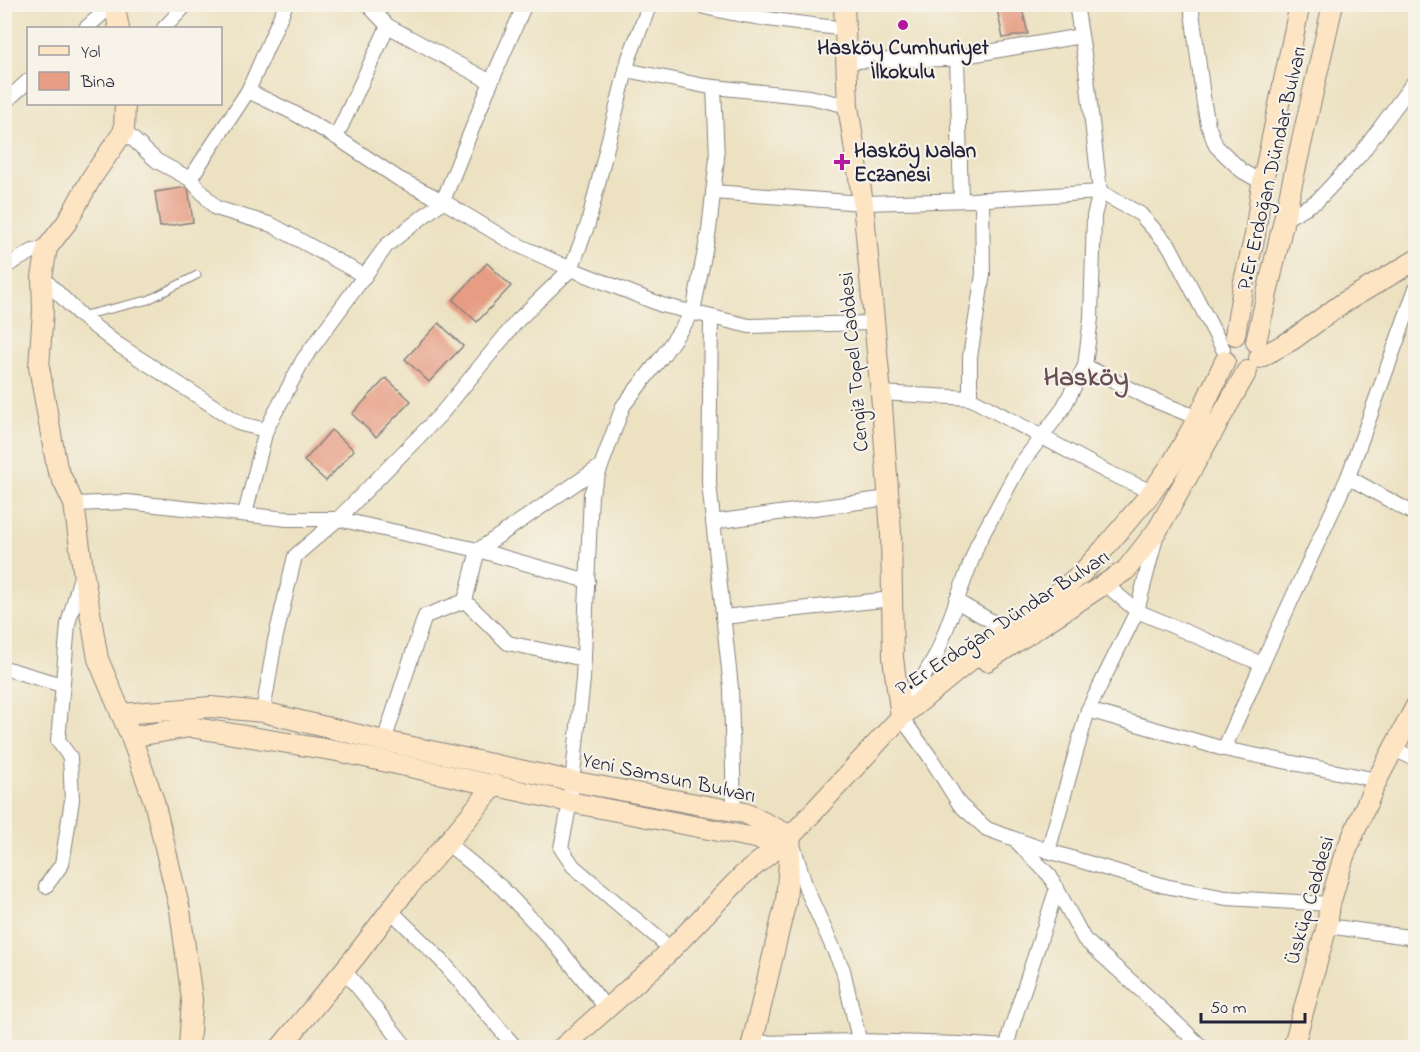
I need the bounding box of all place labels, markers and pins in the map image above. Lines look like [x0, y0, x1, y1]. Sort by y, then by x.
marker: Hasköy Cumhuriyet İlkokulu [896, 18, 910, 32]
place label: Hasköy Cumhuriyet İlkokulu [817, 34, 990, 88]
place label: Hasköy Nalan Eczanesi [854, 137, 976, 191]
marker: Hasköy Nalan Eczanesi [835, 155, 849, 169]

